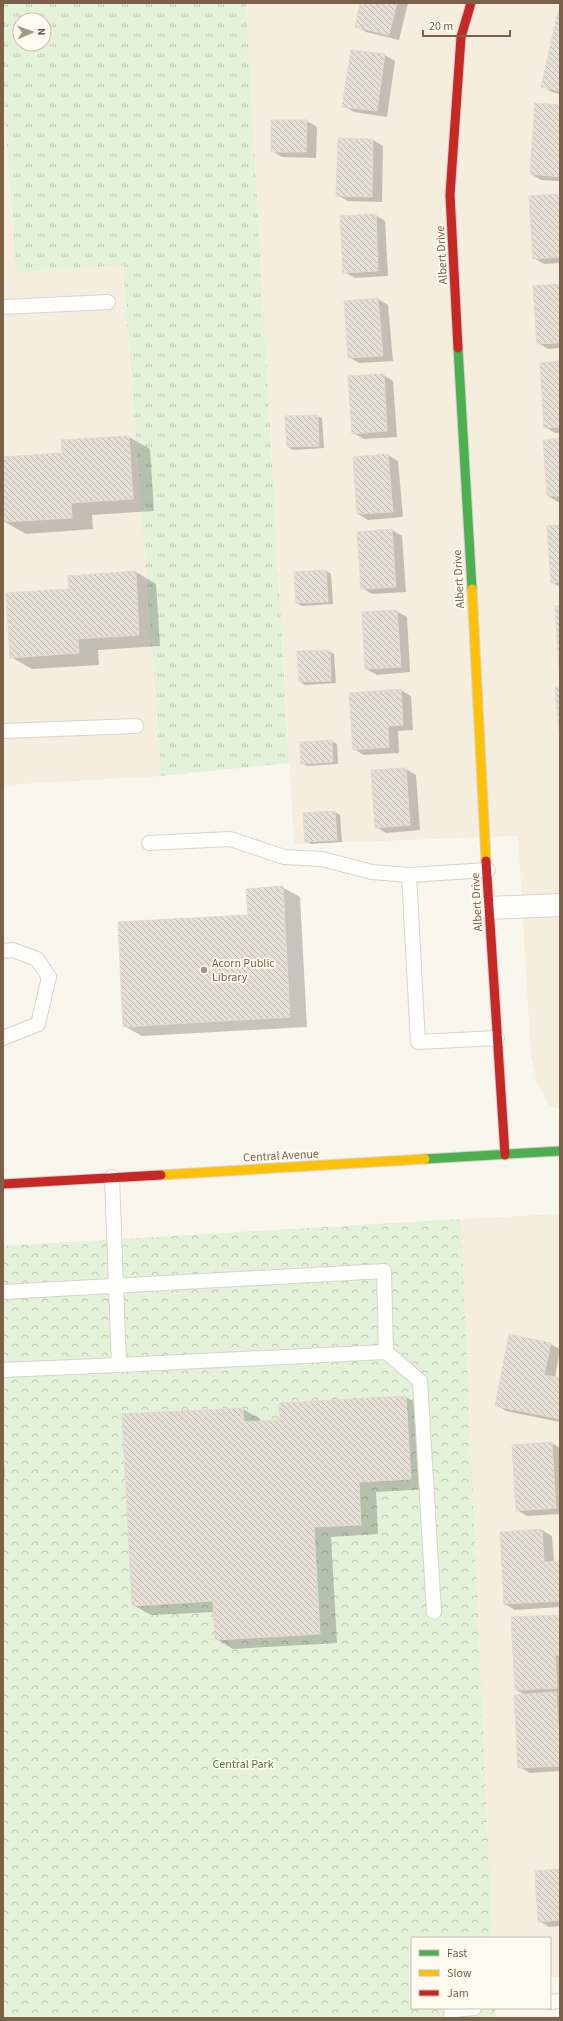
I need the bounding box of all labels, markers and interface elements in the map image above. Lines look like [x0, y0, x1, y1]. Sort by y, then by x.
north arrow [12, 12, 52, 52]
scale bar [423, 12, 510, 38]
text: 20 m [429, 18, 453, 35]
text: N [34, 28, 49, 36]
street label: Albert Drive [432, 225, 452, 285]
street label: Albert Drive [449, 549, 469, 609]
street label: Albert Drive [467, 872, 487, 932]
place label: Acorn Public Library [212, 955, 275, 986]
marker: Acorn Public Library [199, 965, 209, 975]
street label: Central Avenue [243, 1146, 319, 1166]
park label: Central Park [212, 1756, 274, 1773]
legend [411, 1937, 551, 2009]
text: Fast [447, 1945, 467, 1962]
text: Slow [447, 1965, 472, 1982]
text: Jam [447, 1985, 469, 2002]

